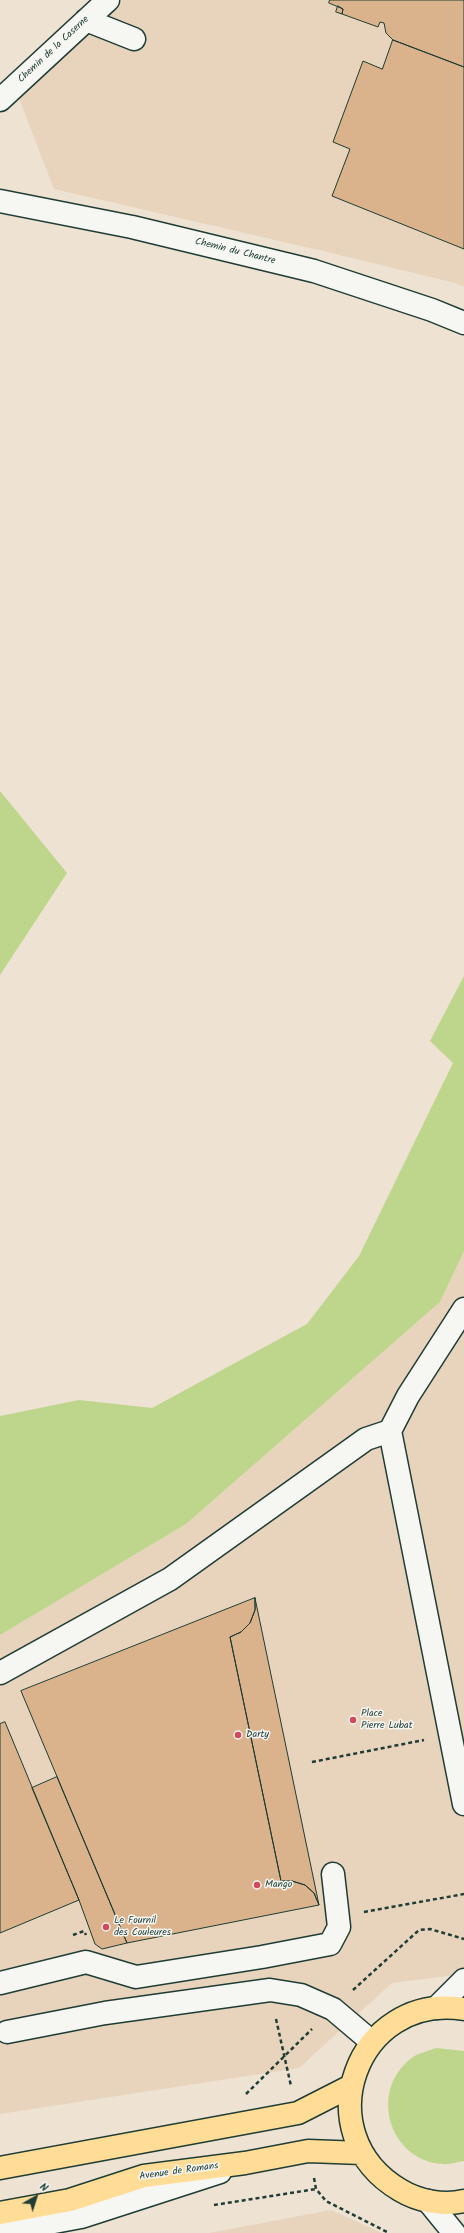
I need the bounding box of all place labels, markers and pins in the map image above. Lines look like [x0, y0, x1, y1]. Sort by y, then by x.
place label: Place Pierre Lubat [361, 1708, 413, 1732]
marker: Place Pierre Lubat [348, 1715, 358, 1725]
place label: Darty [246, 1729, 269, 1741]
marker: Darty [233, 1730, 243, 1740]
place label: Mango [265, 1879, 292, 1891]
marker: Mango [252, 1880, 262, 1890]
place label: Le Fournil des Couleures [114, 1915, 171, 1938]
marker: Le Fournil des Couleures [101, 1922, 111, 1932]

